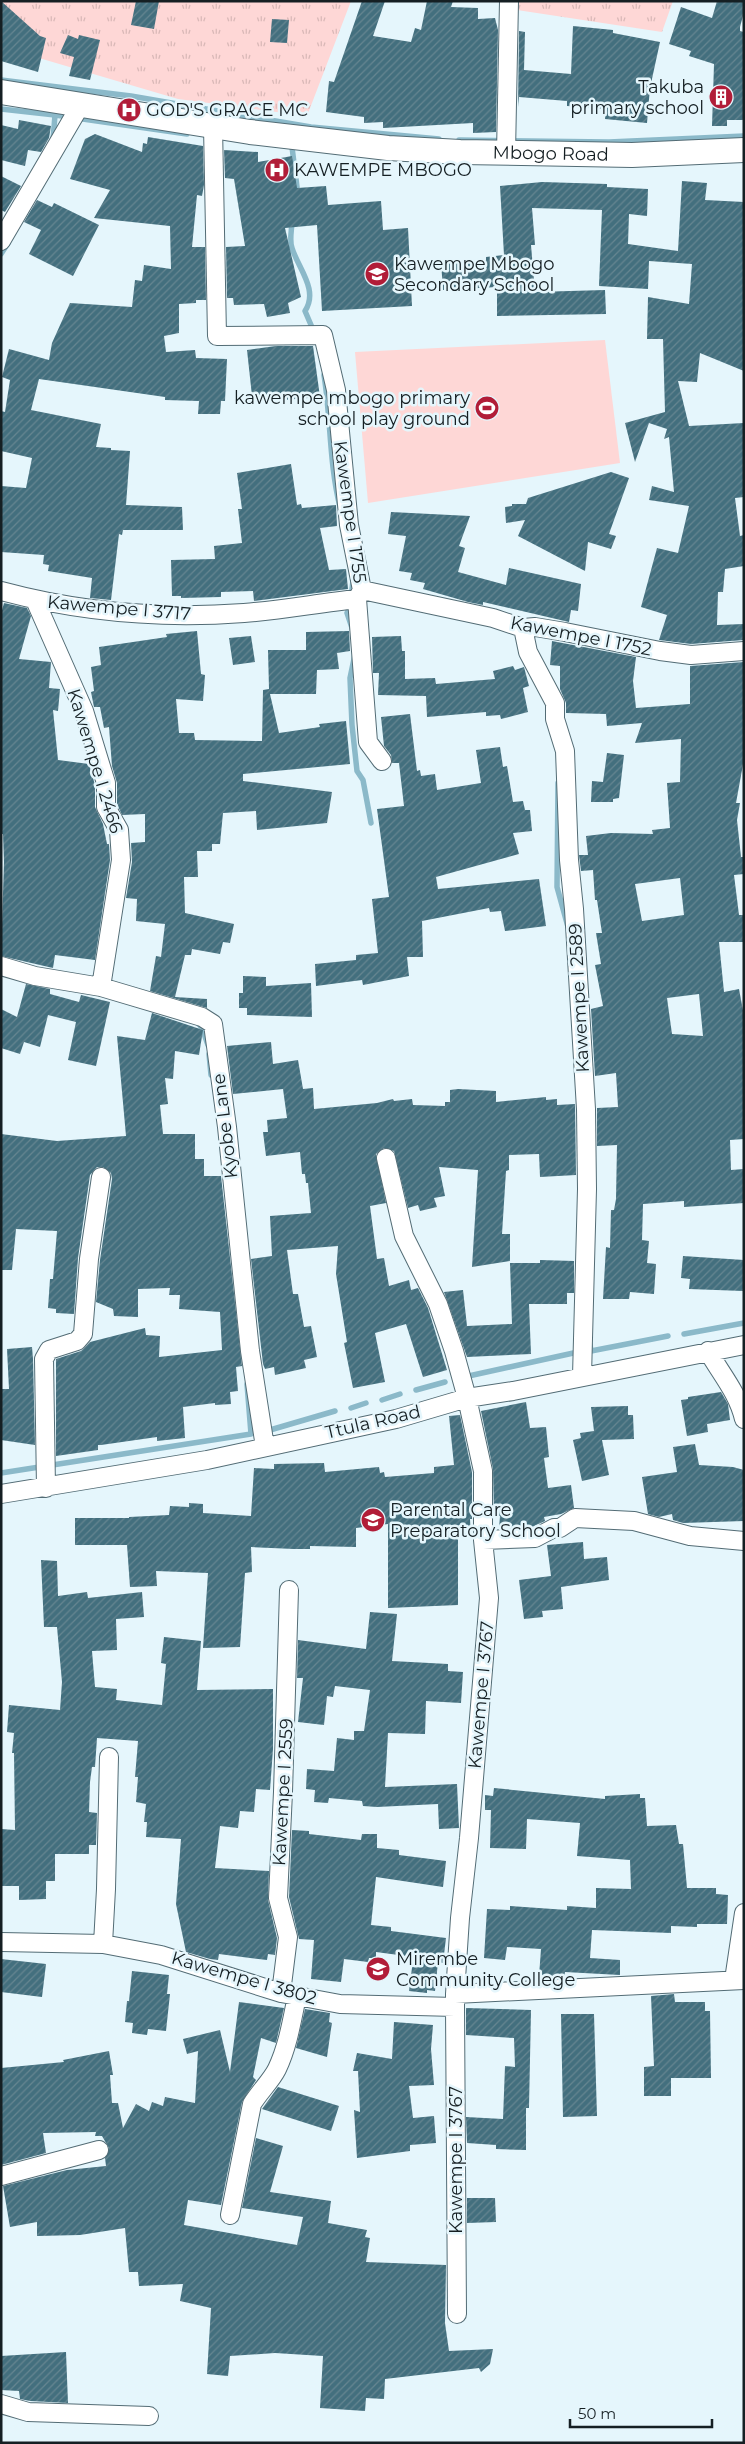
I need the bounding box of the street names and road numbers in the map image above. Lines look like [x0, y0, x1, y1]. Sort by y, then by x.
street label: Mbogo Road [492, 142, 609, 166]
street label: Kawempe I 1755 [329, 439, 371, 585]
street label: Kawempe I 3717 [46, 591, 192, 625]
street label: Kawempe I 1752 [508, 612, 654, 660]
street label: Kawempe I 2466 [63, 686, 127, 836]
street label: Kawempe I 2589 [564, 923, 594, 1073]
street label: Kyobe Lane [208, 1072, 242, 1180]
street label: Ttula Road [323, 1400, 423, 1444]
street label: Kawempe I 3767 [464, 1620, 498, 1770]
street label: Kawempe I 2559 [268, 1718, 298, 1866]
street label: Kawempe I 3802 [169, 1947, 319, 2009]
street label: Kawempe I 3767 [445, 2086, 467, 2234]

